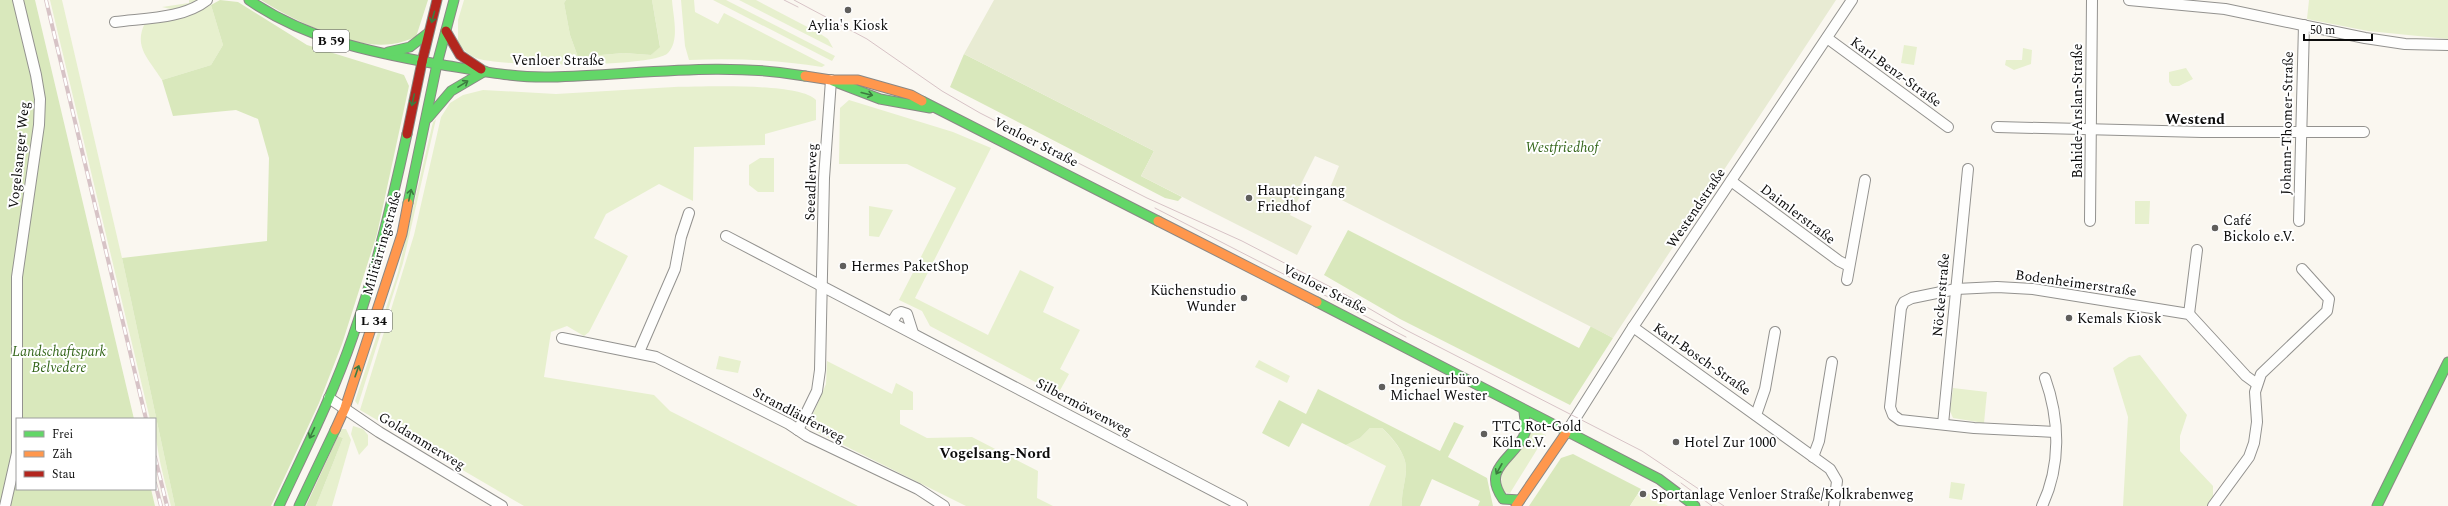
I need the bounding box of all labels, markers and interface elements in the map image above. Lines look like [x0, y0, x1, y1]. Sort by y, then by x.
marker: Aylia's Kiosk [843, 5, 853, 15]
one-way arrow [429, 10, 436, 23]
place label: Aylia's Kiosk [808, 15, 889, 36]
scale bar [2304, 16, 2372, 42]
text: 50 m [2310, 21, 2335, 40]
road number: B 59 [313, 30, 349, 52]
street label: Karl-Benz-Straße [1846, 32, 1946, 112]
street label: Bahide-Arslan-Straße [2067, 43, 2088, 178]
street label: Venloer Straße [512, 50, 605, 71]
street label: Johann-Thomer-Straße [2275, 51, 2299, 195]
one-way arrow [457, 80, 468, 88]
one-way arrow [860, 91, 873, 99]
one-way arrow [409, 93, 417, 106]
street label: Vogelsanger Weg [3, 100, 35, 210]
district label: Westend [2165, 108, 2225, 131]
street label: Venloer Straße [990, 112, 1082, 172]
park label: Westfriedhof [1525, 137, 1601, 158]
street label: Seeadlerweg [799, 143, 823, 221]
street label: Westendstraße [1661, 164, 1731, 252]
street label: Daimlerstraße [1756, 179, 1840, 249]
place label: Haupteingang Friedhof [1257, 180, 1345, 217]
street label: Militärringstraße [357, 188, 407, 298]
one-way arrow [407, 189, 415, 202]
marker: Haupteingang Friedhof [1244, 193, 1254, 203]
place label: Café Bickolo e.V. [2223, 210, 2295, 247]
marker: Café Bickolo e.V. [2210, 223, 2220, 233]
street label: Nöckerstraße [1927, 252, 1955, 338]
place label: Hermes PaketShop [851, 256, 969, 277]
street label: Venloer Straße [1279, 259, 1371, 319]
marker: Hermes PaketShop [838, 261, 848, 271]
street label: Bodenheimerstraße [2014, 264, 2138, 302]
place label: Küchenstudio Wunder [1150, 280, 1236, 317]
marker: Küchenstudio Wunder [1239, 293, 1249, 303]
place label: Kemals Kiosk [2077, 308, 2162, 329]
road number: L 34 [356, 310, 392, 332]
marker: Kemals Kiosk [2064, 313, 2074, 323]
street label: Karl-Bosch-Straße [1649, 317, 1755, 401]
park label: Landschaftspark Belvedere [12, 341, 106, 378]
one-way arrow [354, 365, 362, 377]
place label: Ingenieurbüro Michael Wester [1390, 369, 1488, 406]
street label: Silbermöwenweg [1032, 373, 1136, 441]
street label: Strandläuferweg [749, 382, 849, 448]
marker: Ingenieurbüro Michael Wester [1377, 382, 1387, 392]
street label: Goldammerweg [374, 407, 470, 475]
place label: TTC Rot-Gold Köln e.V. [1492, 416, 1582, 453]
legend [16, 418, 156, 490]
text: Frei [52, 425, 74, 444]
one-way arrow [308, 426, 315, 438]
marker: TTC Rot-Gold Köln e.V. [1479, 429, 1489, 439]
place label: Hotel Zur 1000 [1684, 432, 1776, 453]
marker: Hotel Zur 1000 [1671, 437, 1681, 447]
district label: Vogelsang-Nord [939, 442, 1051, 465]
text: Zäh [52, 445, 73, 464]
one-way arrow [1495, 463, 1503, 475]
text: Stau [52, 465, 76, 484]
place label: Sportanlage Venloer Straße/Kolkrabenweg [1651, 484, 1914, 505]
marker: Sportanlage Venloer Straße/Kolkrabenweg [1638, 489, 1648, 499]

